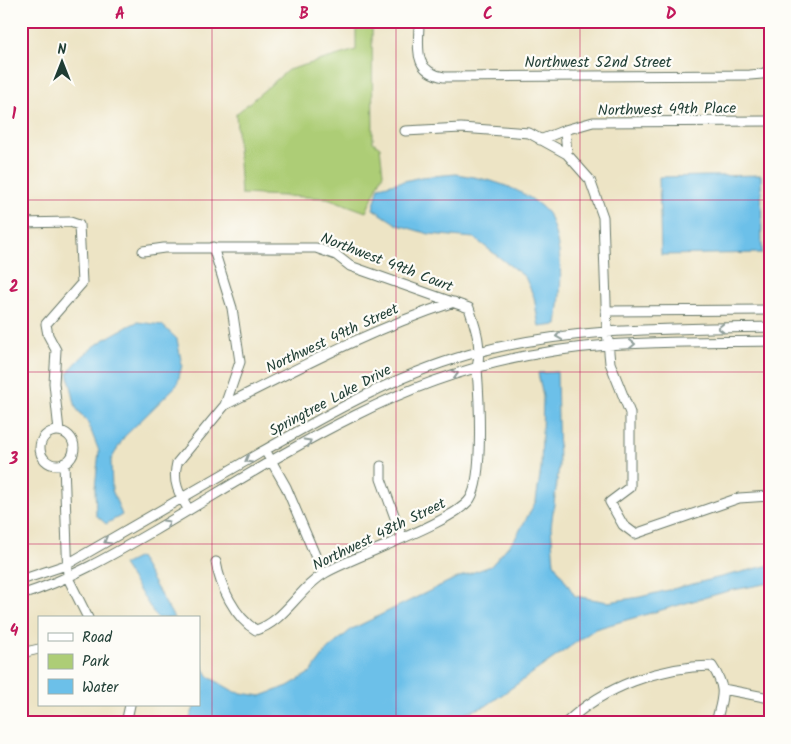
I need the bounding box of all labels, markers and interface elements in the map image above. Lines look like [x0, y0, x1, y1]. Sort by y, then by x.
text: A [115, 2, 125, 27]
text: B [299, 2, 309, 27]
text: C [483, 2, 493, 27]
text: D [666, 2, 677, 27]
north arrow [38, 38, 88, 88]
text: N [58, 39, 67, 61]
street label: Northwest 52nd Street [524, 51, 672, 75]
street label: Northwest 49th Place [598, 97, 737, 123]
text: 1 [12, 102, 17, 127]
street label: Northwest 49th Court [317, 227, 456, 299]
text: 2 [9, 275, 19, 300]
street label: Northwest 49th Street [262, 297, 403, 380]
one-way arrow [717, 323, 724, 333]
one-way arrow [555, 330, 563, 341]
one-way arrow [628, 339, 636, 349]
street label: Springtree Lake Drive [265, 358, 396, 443]
one-way arrow [451, 370, 459, 380]
one-way arrow [302, 438, 311, 448]
text: 3 [9, 447, 19, 472]
one-way arrow [244, 453, 253, 463]
street label: Northwest 48th Street [309, 492, 450, 578]
one-way arrow [162, 519, 171, 529]
one-way arrow [104, 535, 113, 545]
legend [38, 616, 200, 706]
text: 4 [10, 619, 19, 644]
text: Road [82, 626, 113, 650]
text: Park [82, 650, 110, 674]
text: Water [82, 676, 119, 700]

